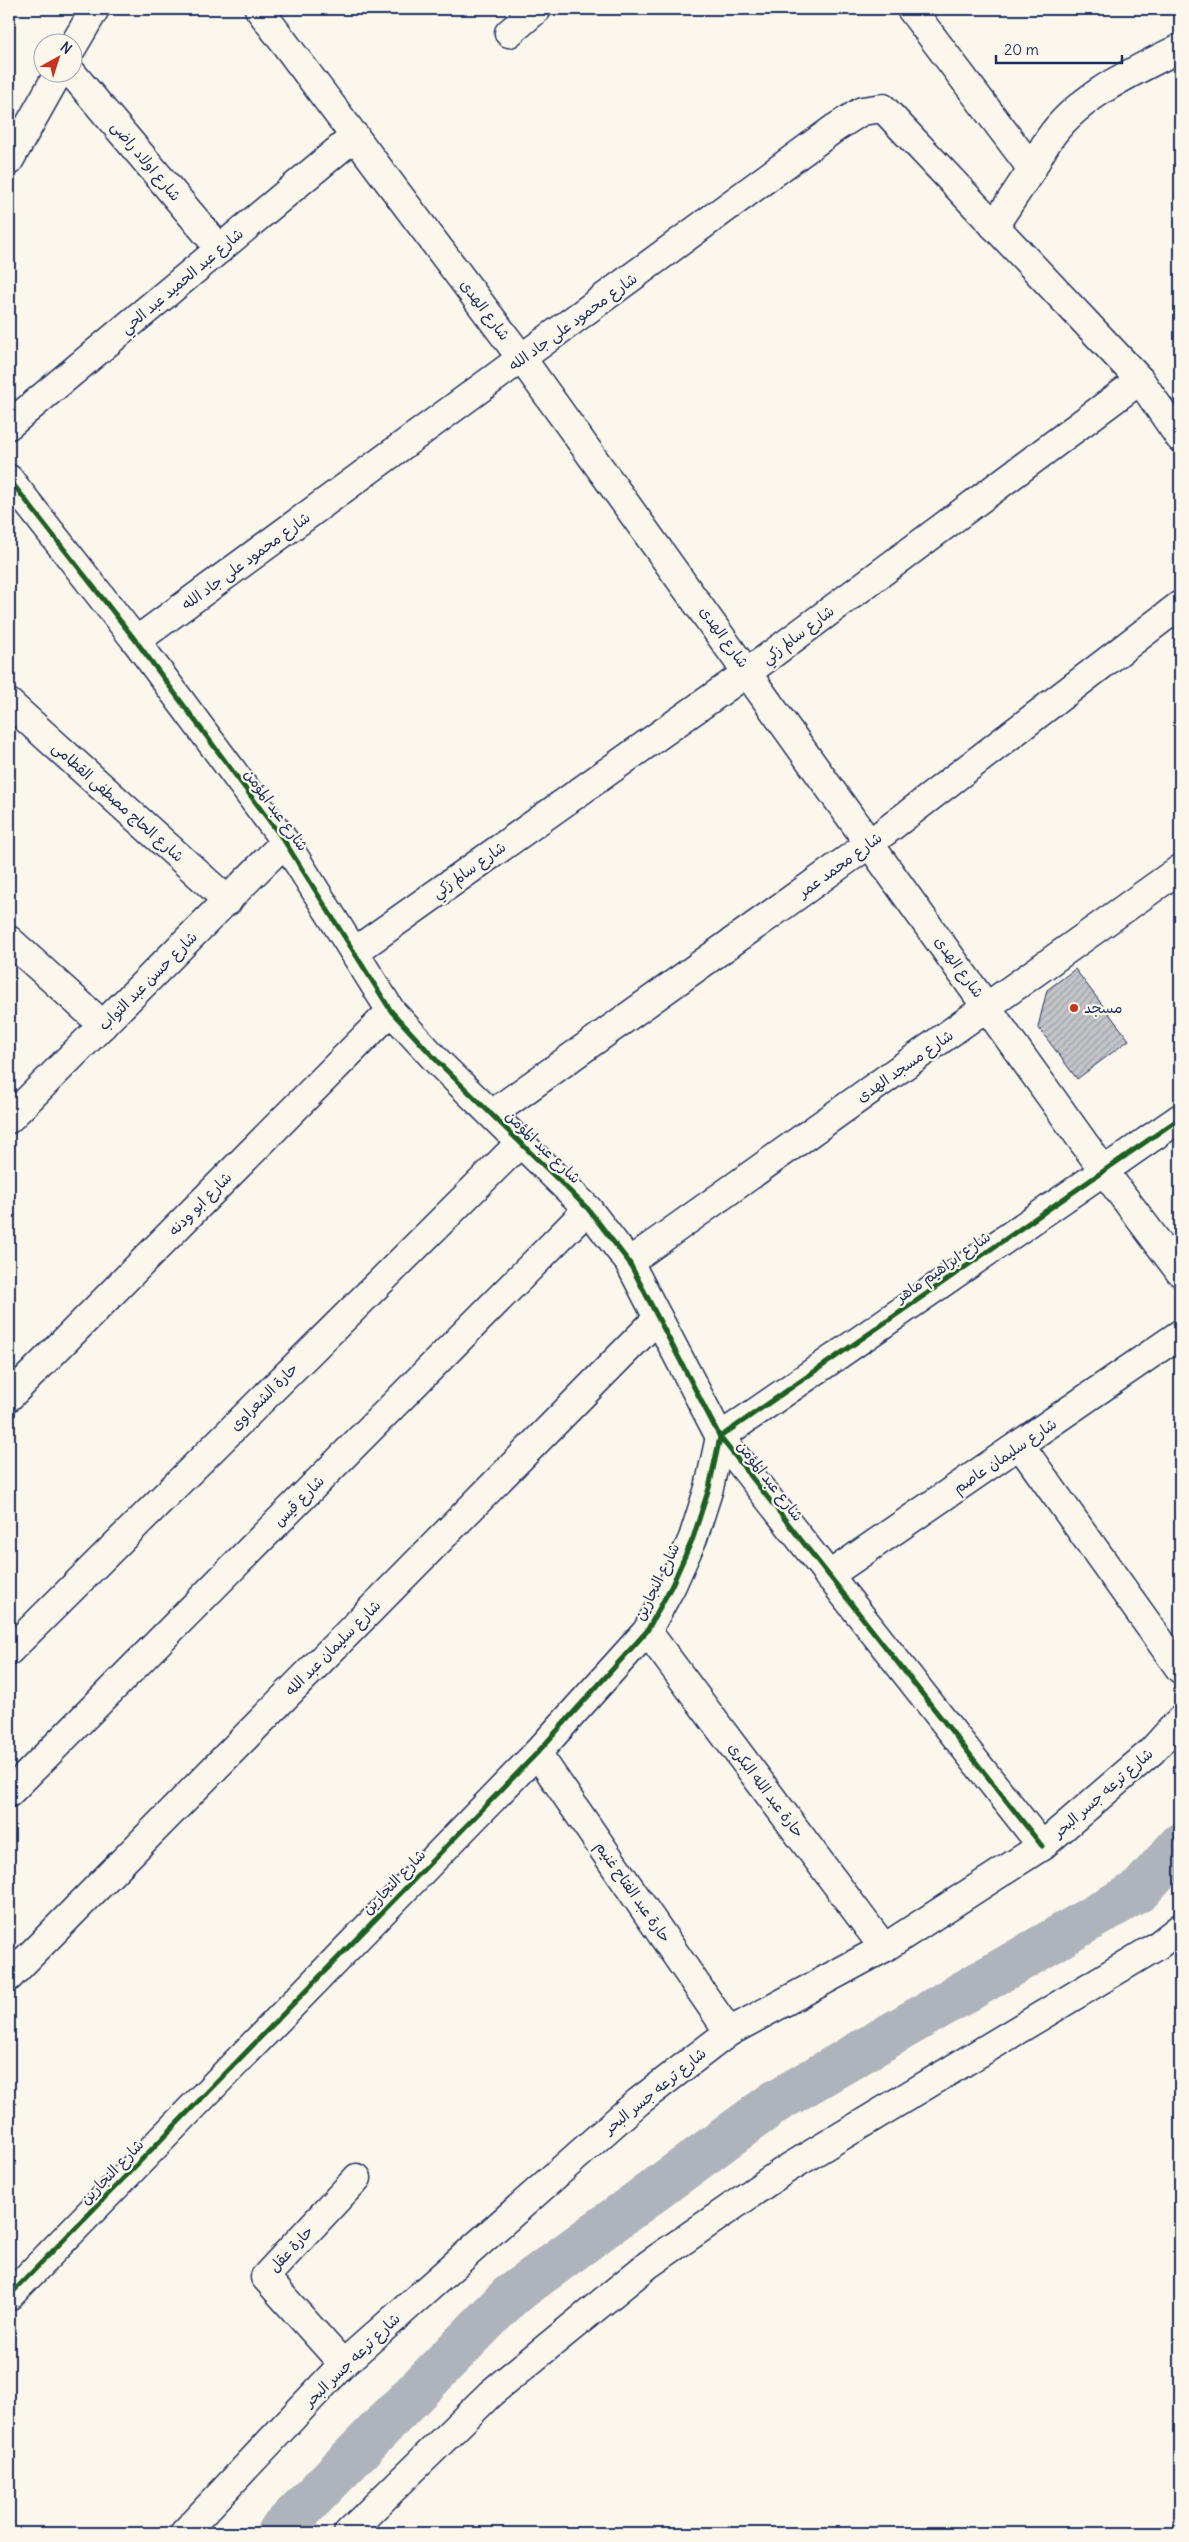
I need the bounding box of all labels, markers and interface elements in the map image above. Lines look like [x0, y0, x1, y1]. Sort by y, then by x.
north arrow [32, 32, 82, 82]
scale bar [996, 32, 1123, 64]
text: N [57, 38, 76, 58]
text: 20 m [1004, 40, 1039, 59]
street label: شارع اولاد راضى [107, 117, 185, 205]
street label: شارع عبد الحميد عبد الحي [116, 224, 250, 341]
street label: شارع محمود على جاد الله [505, 269, 641, 375]
street label: شارع الهدى [455, 275, 515, 345]
street label: شارع محمود على جاد الله [178, 508, 314, 614]
street label: شارع سالم زكي [758, 601, 840, 671]
street label: شارع الهدى [695, 602, 753, 672]
street label: شارع الحاج مصطفى القطامى [48, 737, 188, 867]
street label: شارع عبد المؤمن [239, 765, 313, 855]
street label: شارع محمد عمر [792, 828, 886, 903]
street label: شارع سالم زكي [428, 837, 512, 905]
street label: شارع حسن عبد التواب [94, 927, 202, 1035]
street label: شارع الهدى [930, 932, 988, 1002]
place label: مسجد [1084, 998, 1123, 1017]
marker: مسجد [1068, 1002, 1080, 1014]
street label: شارع مسجد الهدى [853, 1025, 957, 1107]
street label: شارع عبد المؤمن [501, 1106, 585, 1188]
street label: شارع ابو ودنه [164, 1168, 236, 1240]
street label: شارع ابراهيم ماهر [890, 1227, 996, 1310]
street label: حارة الشعراوى [226, 1359, 302, 1435]
street label: شارع سليمان عاصم [949, 1414, 1062, 1500]
street label: شارع عبد المؤمن [732, 1437, 808, 1525]
street label: شارع قيس [269, 1471, 329, 1531]
street label: شارع النجارين [630, 1540, 684, 1624]
street label: شارع سليمان عبد الله [281, 1596, 385, 1700]
street label: حارة عبد الله البكرى [724, 1738, 808, 1841]
street label: شارع ترعه جسر البحر [1048, 1744, 1157, 1843]
street label: حارة عبد الفتاح غنيم [589, 1837, 675, 1948]
street label: شارع النجارين [358, 1845, 430, 1919]
street label: شارع ترعه جسر البحر [599, 2043, 711, 2139]
street label: شارع النجارين [76, 2135, 148, 2209]
street label: حارة عقل [264, 2221, 317, 2276]
street label: شارع ترعه جسر البحر [299, 2309, 405, 2412]

